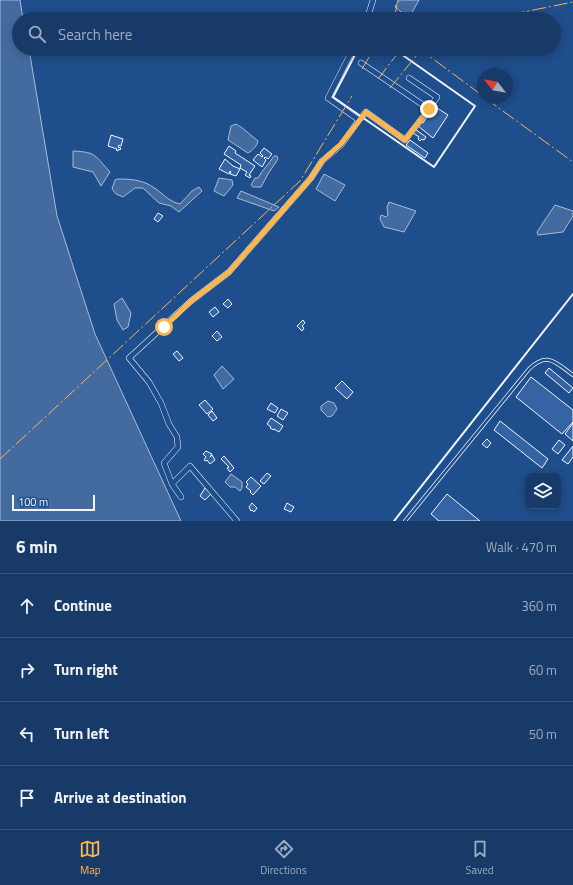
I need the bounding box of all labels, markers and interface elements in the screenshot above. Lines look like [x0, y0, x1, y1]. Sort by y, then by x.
search box [12, 12, 561, 56]
icon: search [26, 23, 48, 45]
text: Search here [58, 23, 132, 46]
north arrow [477, 68, 513, 104]
route end [420, 100, 438, 118]
route start [155, 318, 173, 336]
map controls [525, 473, 561, 509]
button: layers [525, 473, 561, 509]
scale bar [12, 493, 95, 512]
text: 100 m [18, 494, 48, 510]
text: 6 min [16, 534, 57, 560]
text: Walk · 470 m [486, 537, 557, 557]
text: Continue [54, 594, 112, 617]
icon: ahead [16, 595, 38, 617]
text: 360 m [521, 596, 557, 616]
text: Turn right [54, 658, 118, 681]
icon: right [16, 659, 38, 681]
text: 60 m [529, 660, 557, 680]
text: Turn left [54, 722, 109, 745]
icon: left [16, 723, 38, 745]
text: 50 m [529, 724, 557, 744]
text: Arrive at destination [54, 786, 187, 809]
icon: arrive [16, 787, 38, 809]
tab: Map [79, 838, 101, 878]
tab: Directions [260, 838, 307, 878]
tab: Saved [466, 838, 494, 878]

